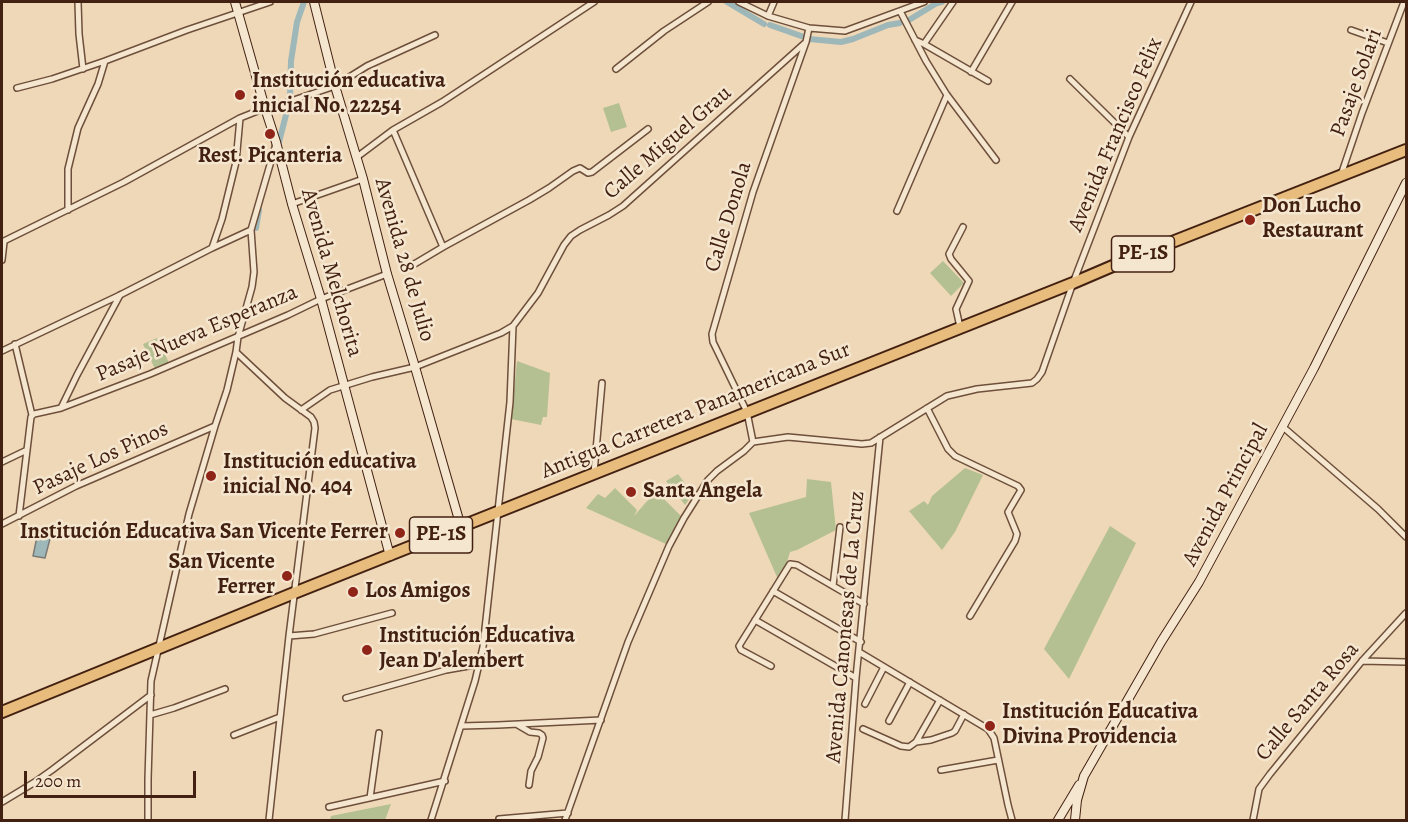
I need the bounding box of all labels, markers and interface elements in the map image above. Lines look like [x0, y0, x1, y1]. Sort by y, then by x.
street label: Pasaje Solari [1325, 25, 1389, 141]
street label: Avenida Francisco Felix [1063, 34, 1169, 236]
place label: Institución educativa inicial No. 22254 [252, 69, 446, 120]
street label: Calle Miguel Grau [599, 80, 737, 206]
marker: Institución educativa inicial No. 22254 [233, 88, 247, 102]
marker: Rest. Picanteria [263, 127, 277, 141]
place label: Rest. Picanteria [198, 144, 342, 170]
street label: Calle Donola [700, 159, 758, 275]
street label: Avenida 28 de Julio [368, 175, 440, 345]
street label: Avenida Melchorita [294, 186, 368, 360]
place label: Don Lucho Restaurant [1262, 194, 1364, 246]
marker: Don Lucho Restaurant [1243, 213, 1257, 227]
road number: PE-1S [1112, 236, 1174, 272]
street label: Pasaje Nueva Esperanza [92, 280, 302, 388]
street label: Antigua Carretera Panamericana Sur [538, 337, 854, 485]
street label: Pasaje Los Pinos [29, 416, 173, 502]
street label: Avenida Principal [1177, 419, 1275, 571]
place label: Institución educativa inicial No. 404 [223, 450, 417, 502]
marker: Institución educativa inicial No. 404 [204, 469, 218, 483]
place label: Santa Angela [643, 479, 763, 505]
marker: Santa Angela [624, 485, 638, 499]
street label: Avenida Canonesas de La Cruz [821, 490, 871, 764]
road number: PE-1S [410, 517, 472, 553]
place label: Institución Educativa San Vicente Ferrer [20, 520, 388, 546]
marker: Institución Educativa San Vicente Ferrer [393, 526, 407, 540]
place label: San Vicente Ferrer [168, 550, 275, 602]
marker: San Vicente Ferrer [280, 569, 294, 583]
place label: Los Amigos [365, 579, 470, 605]
marker: Los Amigos [346, 585, 360, 599]
place label: Institución Educativa Jean D'alembert [379, 624, 575, 676]
street label: Calle Santa Rosa [1251, 637, 1365, 767]
marker: Institución Educativa Jean D'alembert [360, 643, 374, 657]
place label: Institución Educativa Divina Providencia [1002, 700, 1198, 752]
marker: Institución Educativa Divina Providencia [983, 719, 997, 733]
scale bar [27, 759, 200, 797]
text: 200 m [35, 769, 81, 793]

